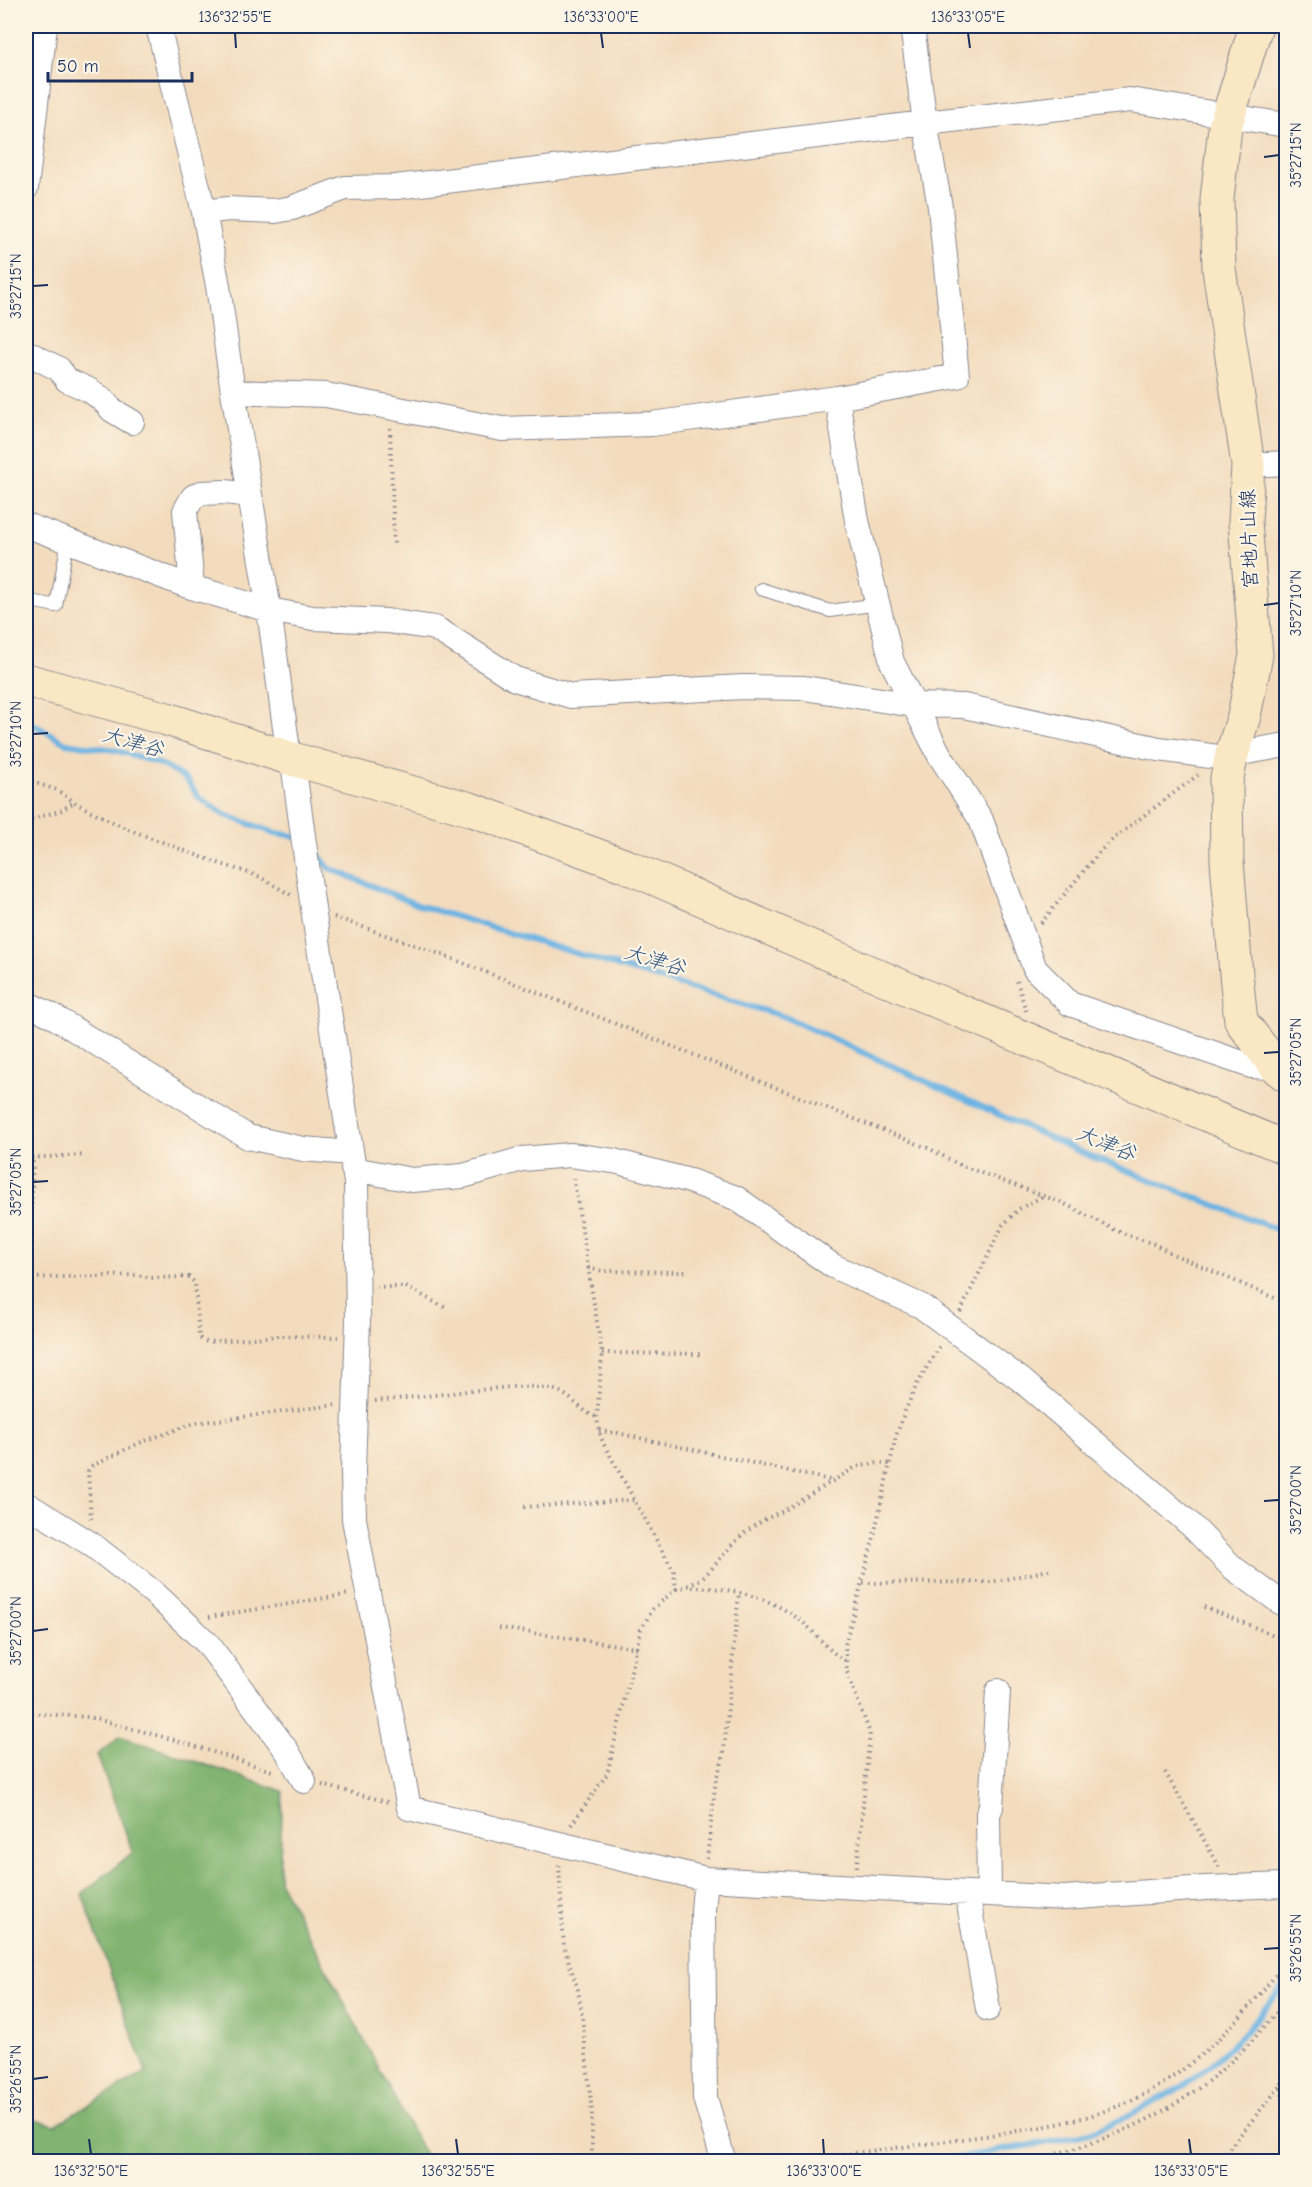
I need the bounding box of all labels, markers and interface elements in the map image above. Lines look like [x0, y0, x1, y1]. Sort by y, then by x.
text: 136°32'55"E [198, 8, 272, 26]
text: 136°33'00"E [564, 8, 638, 26]
text: 136°33'05"E [931, 8, 1005, 26]
scale bar [48, 45, 192, 83]
text: 50 m [57, 56, 99, 77]
text: 35°27'15"N [1287, 122, 1305, 188]
text: 35°27'15"N [7, 253, 25, 319]
street label: 宮地片山線 [1236, 489, 1262, 589]
text: 35°27'10"N [1287, 570, 1305, 636]
text: 35°27'10"N [7, 701, 25, 767]
water label: 大津谷 [99, 722, 168, 762]
water label: 大津谷 [621, 939, 690, 981]
text: 35°27'05"N [1287, 1018, 1305, 1086]
water label: 大津谷 [1072, 1120, 1141, 1166]
text: 35°27'05"N [7, 1148, 25, 1216]
text: 35°27'00"N [1287, 1465, 1305, 1535]
text: 35°27'00"N [7, 1596, 25, 1666]
text: 35°26'55"N [1287, 1914, 1305, 1982]
text: 35°26'55"N [7, 2045, 25, 2113]
text: 136°32'50"E [54, 2162, 128, 2180]
text: 136°32'55"E [421, 2162, 495, 2180]
text: 136°33'00"E [787, 2162, 861, 2180]
text: 136°33'05"E [1154, 2162, 1228, 2180]

